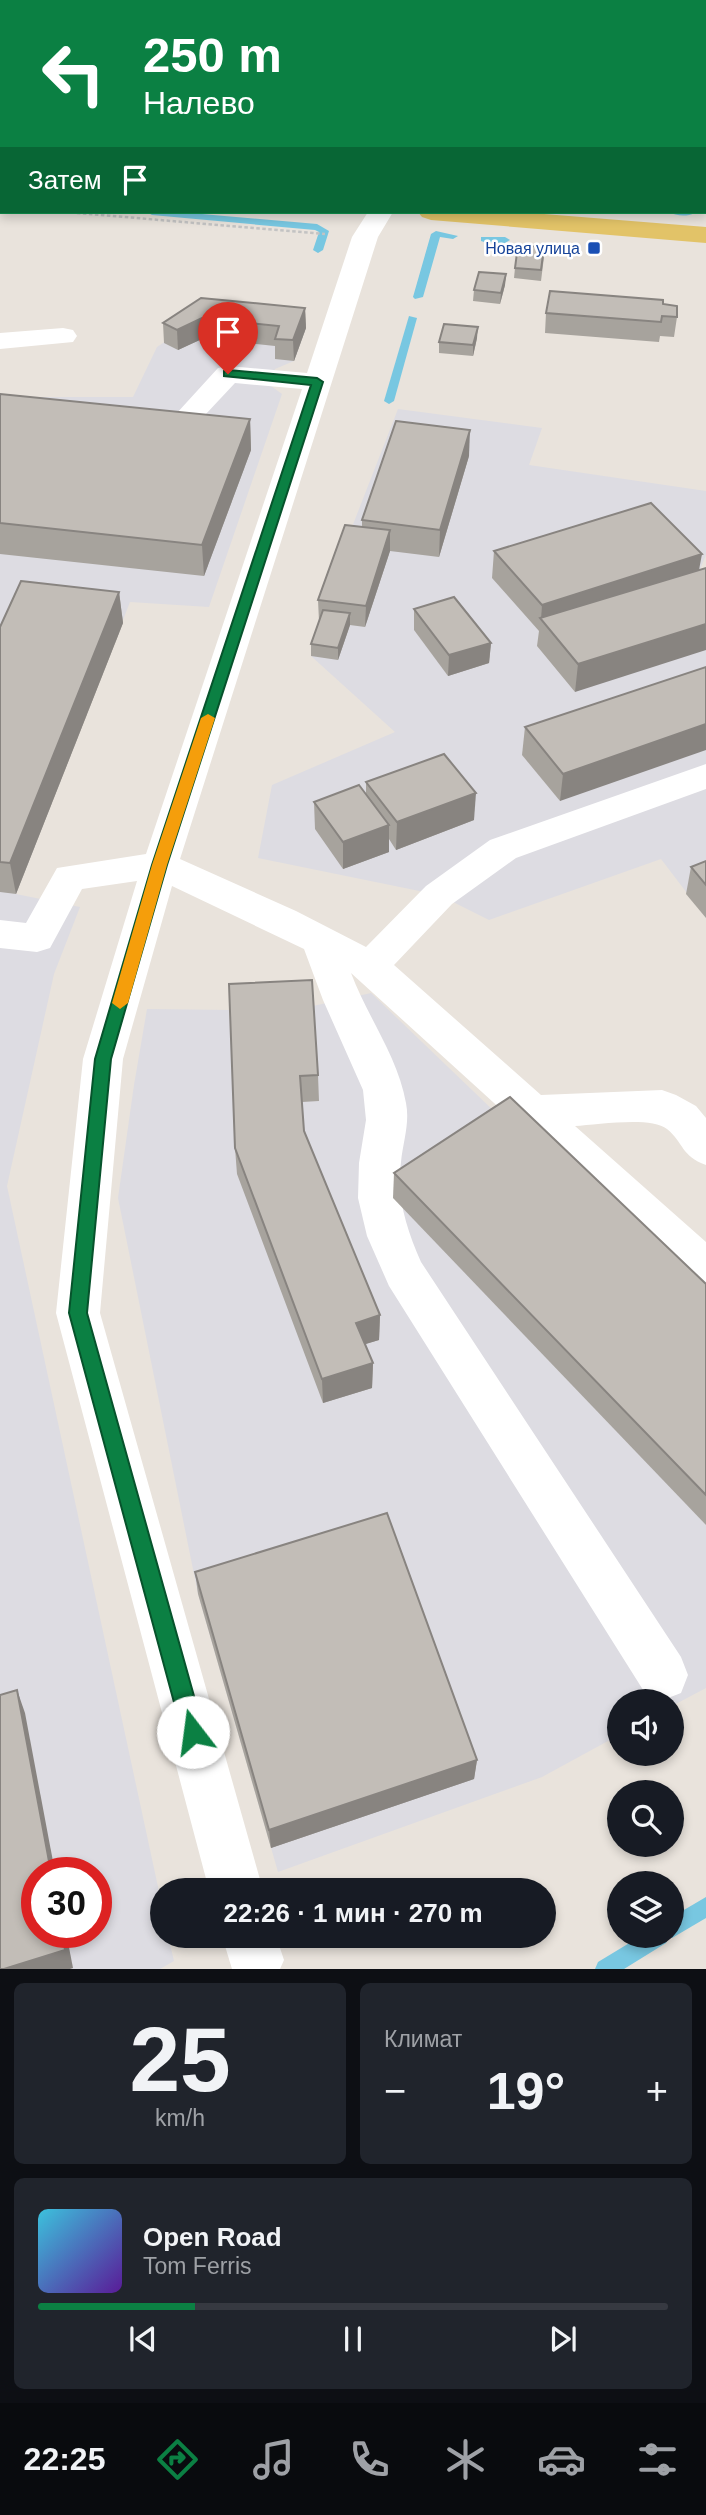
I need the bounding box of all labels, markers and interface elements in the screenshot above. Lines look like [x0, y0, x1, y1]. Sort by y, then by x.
icon: left [28, 28, 119, 119]
text: 250 m [143, 28, 282, 82]
text: Налево [143, 85, 255, 121]
icon: arrive [116, 161, 154, 199]
text: Затем [28, 165, 102, 195]
place label: Новая улица [485, 240, 580, 257]
marker: Новая улица [586, 240, 602, 256]
pin [198, 302, 258, 374]
icon: arrive [209, 313, 247, 351]
map controls [607, 1689, 684, 1948]
button: sound [607, 1689, 684, 1766]
position arrow [156, 1695, 230, 1769]
button: search [607, 1780, 684, 1857]
speed limit sign: 30 [21, 1857, 112, 1948]
button: layers [607, 1871, 684, 1948]
text: 22:26 · 1 мин · 270 m [223, 1898, 483, 1928]
text: 25 [129, 2009, 231, 2110]
text: Климат [384, 2026, 462, 2052]
text: 19° [487, 2062, 565, 2120]
text: − [384, 2070, 406, 2112]
text: + [646, 2070, 668, 2112]
text: km/h [155, 2105, 205, 2131]
text: Open Road [143, 2222, 282, 2252]
text: Tom Ferris [143, 2253, 252, 2279]
icon: previous [124, 2320, 162, 2358]
icon: pause [334, 2320, 372, 2358]
icon: next [544, 2320, 582, 2358]
icon: directions [153, 2435, 202, 2484]
icon: music [249, 2435, 298, 2484]
icon: phone [345, 2435, 394, 2484]
icon: climate [441, 2435, 490, 2484]
icon: car [537, 2435, 586, 2484]
icon: filters [633, 2435, 682, 2484]
text: 22:25 [24, 2441, 105, 2477]

